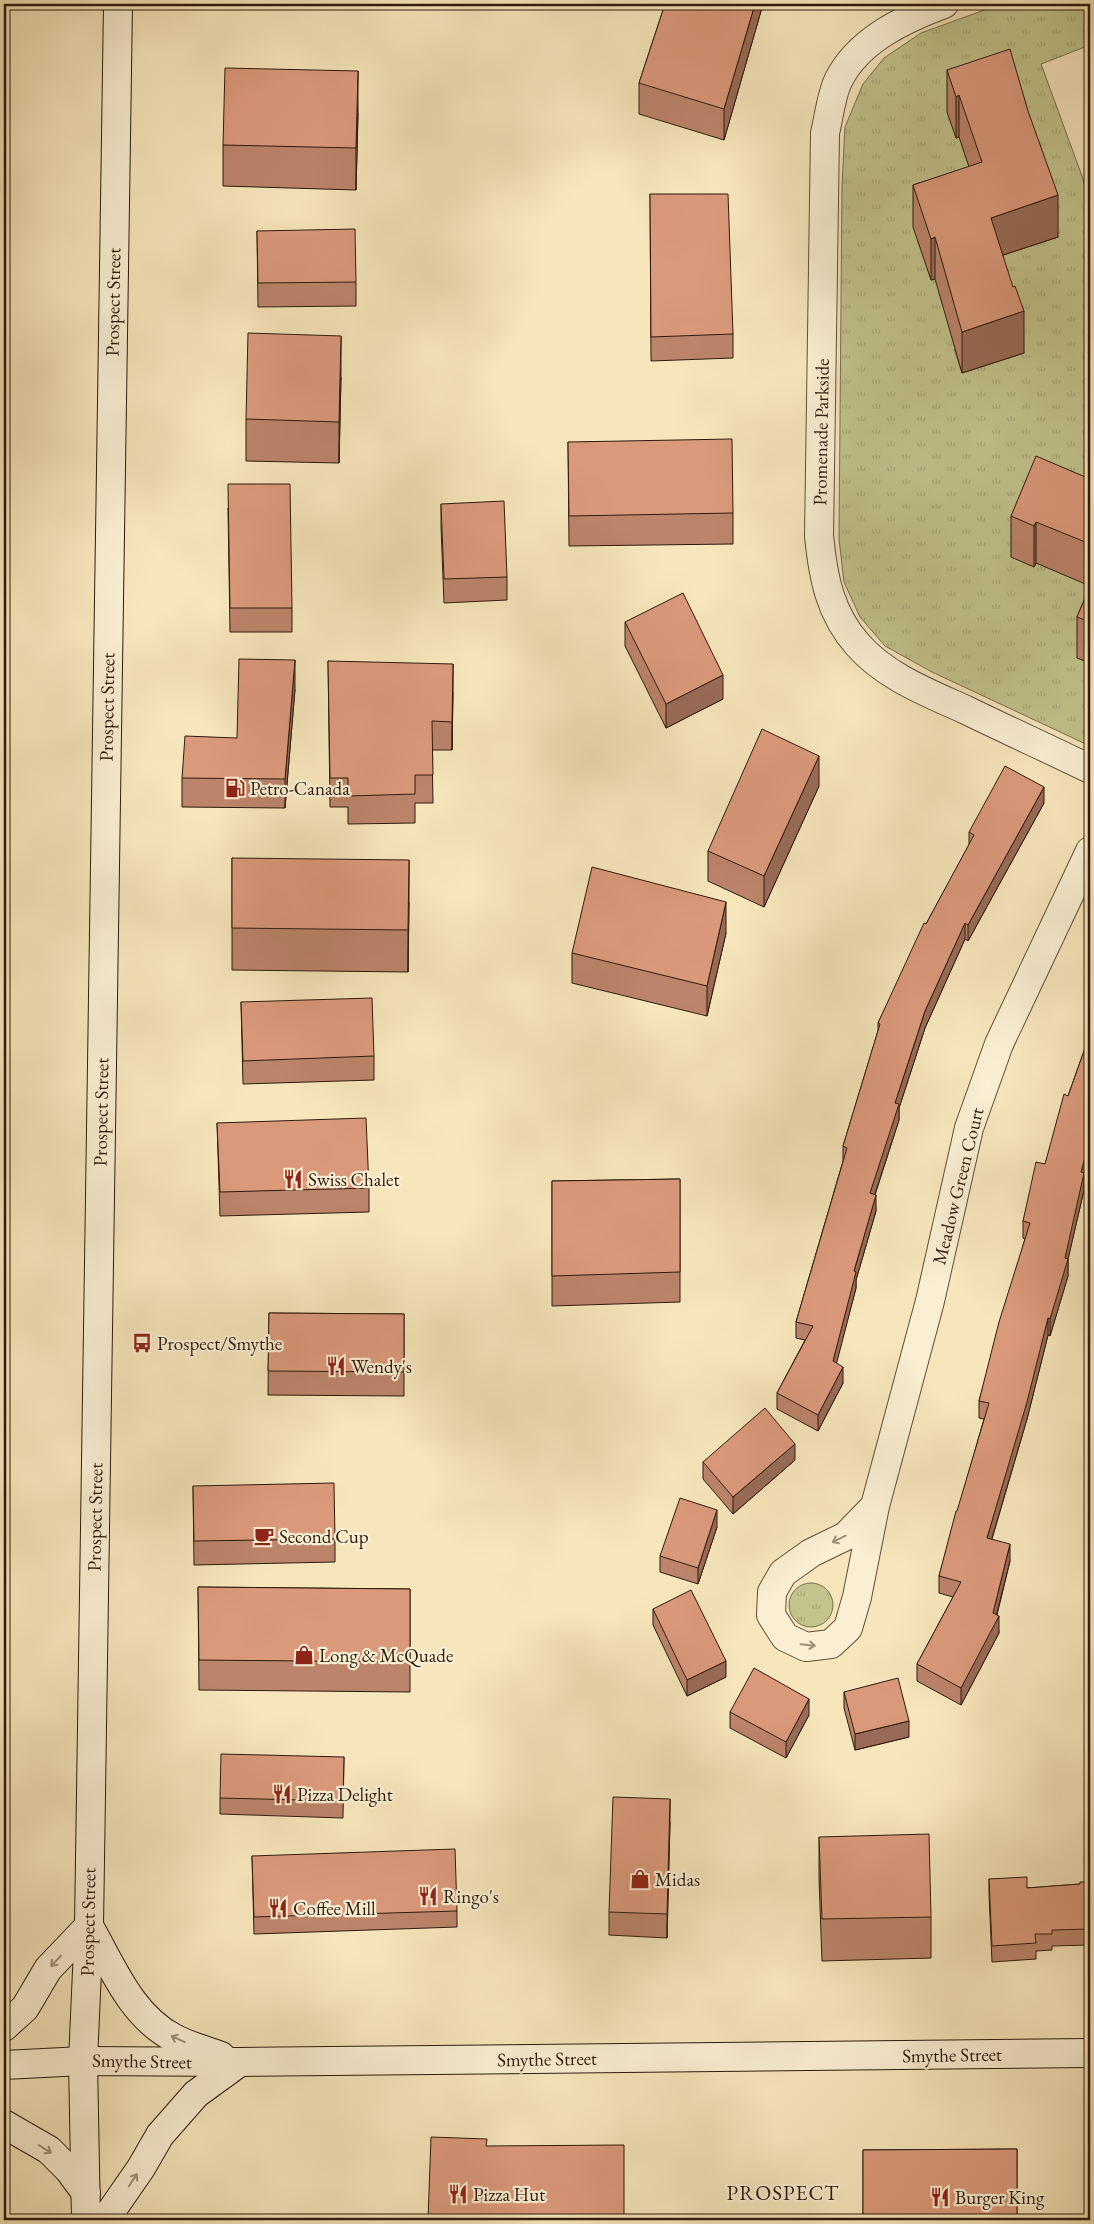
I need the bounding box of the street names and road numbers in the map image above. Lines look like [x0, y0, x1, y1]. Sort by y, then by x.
street label: Prospect Street [100, 247, 126, 357]
street label: Promenade Parkside [807, 358, 835, 506]
street label: Prospect Street [94, 652, 120, 762]
street label: Prospect Street [88, 1057, 114, 1167]
street label: Meadow Green Court [926, 1105, 990, 1267]
street label: Prospect Street [82, 1462, 108, 1572]
street label: Prospect Street [75, 1867, 101, 1977]
street label: Smythe Street [902, 2042, 1002, 2068]
street label: Smythe Street [497, 2046, 597, 2072]
street label: Smythe Street [92, 2048, 192, 2074]

